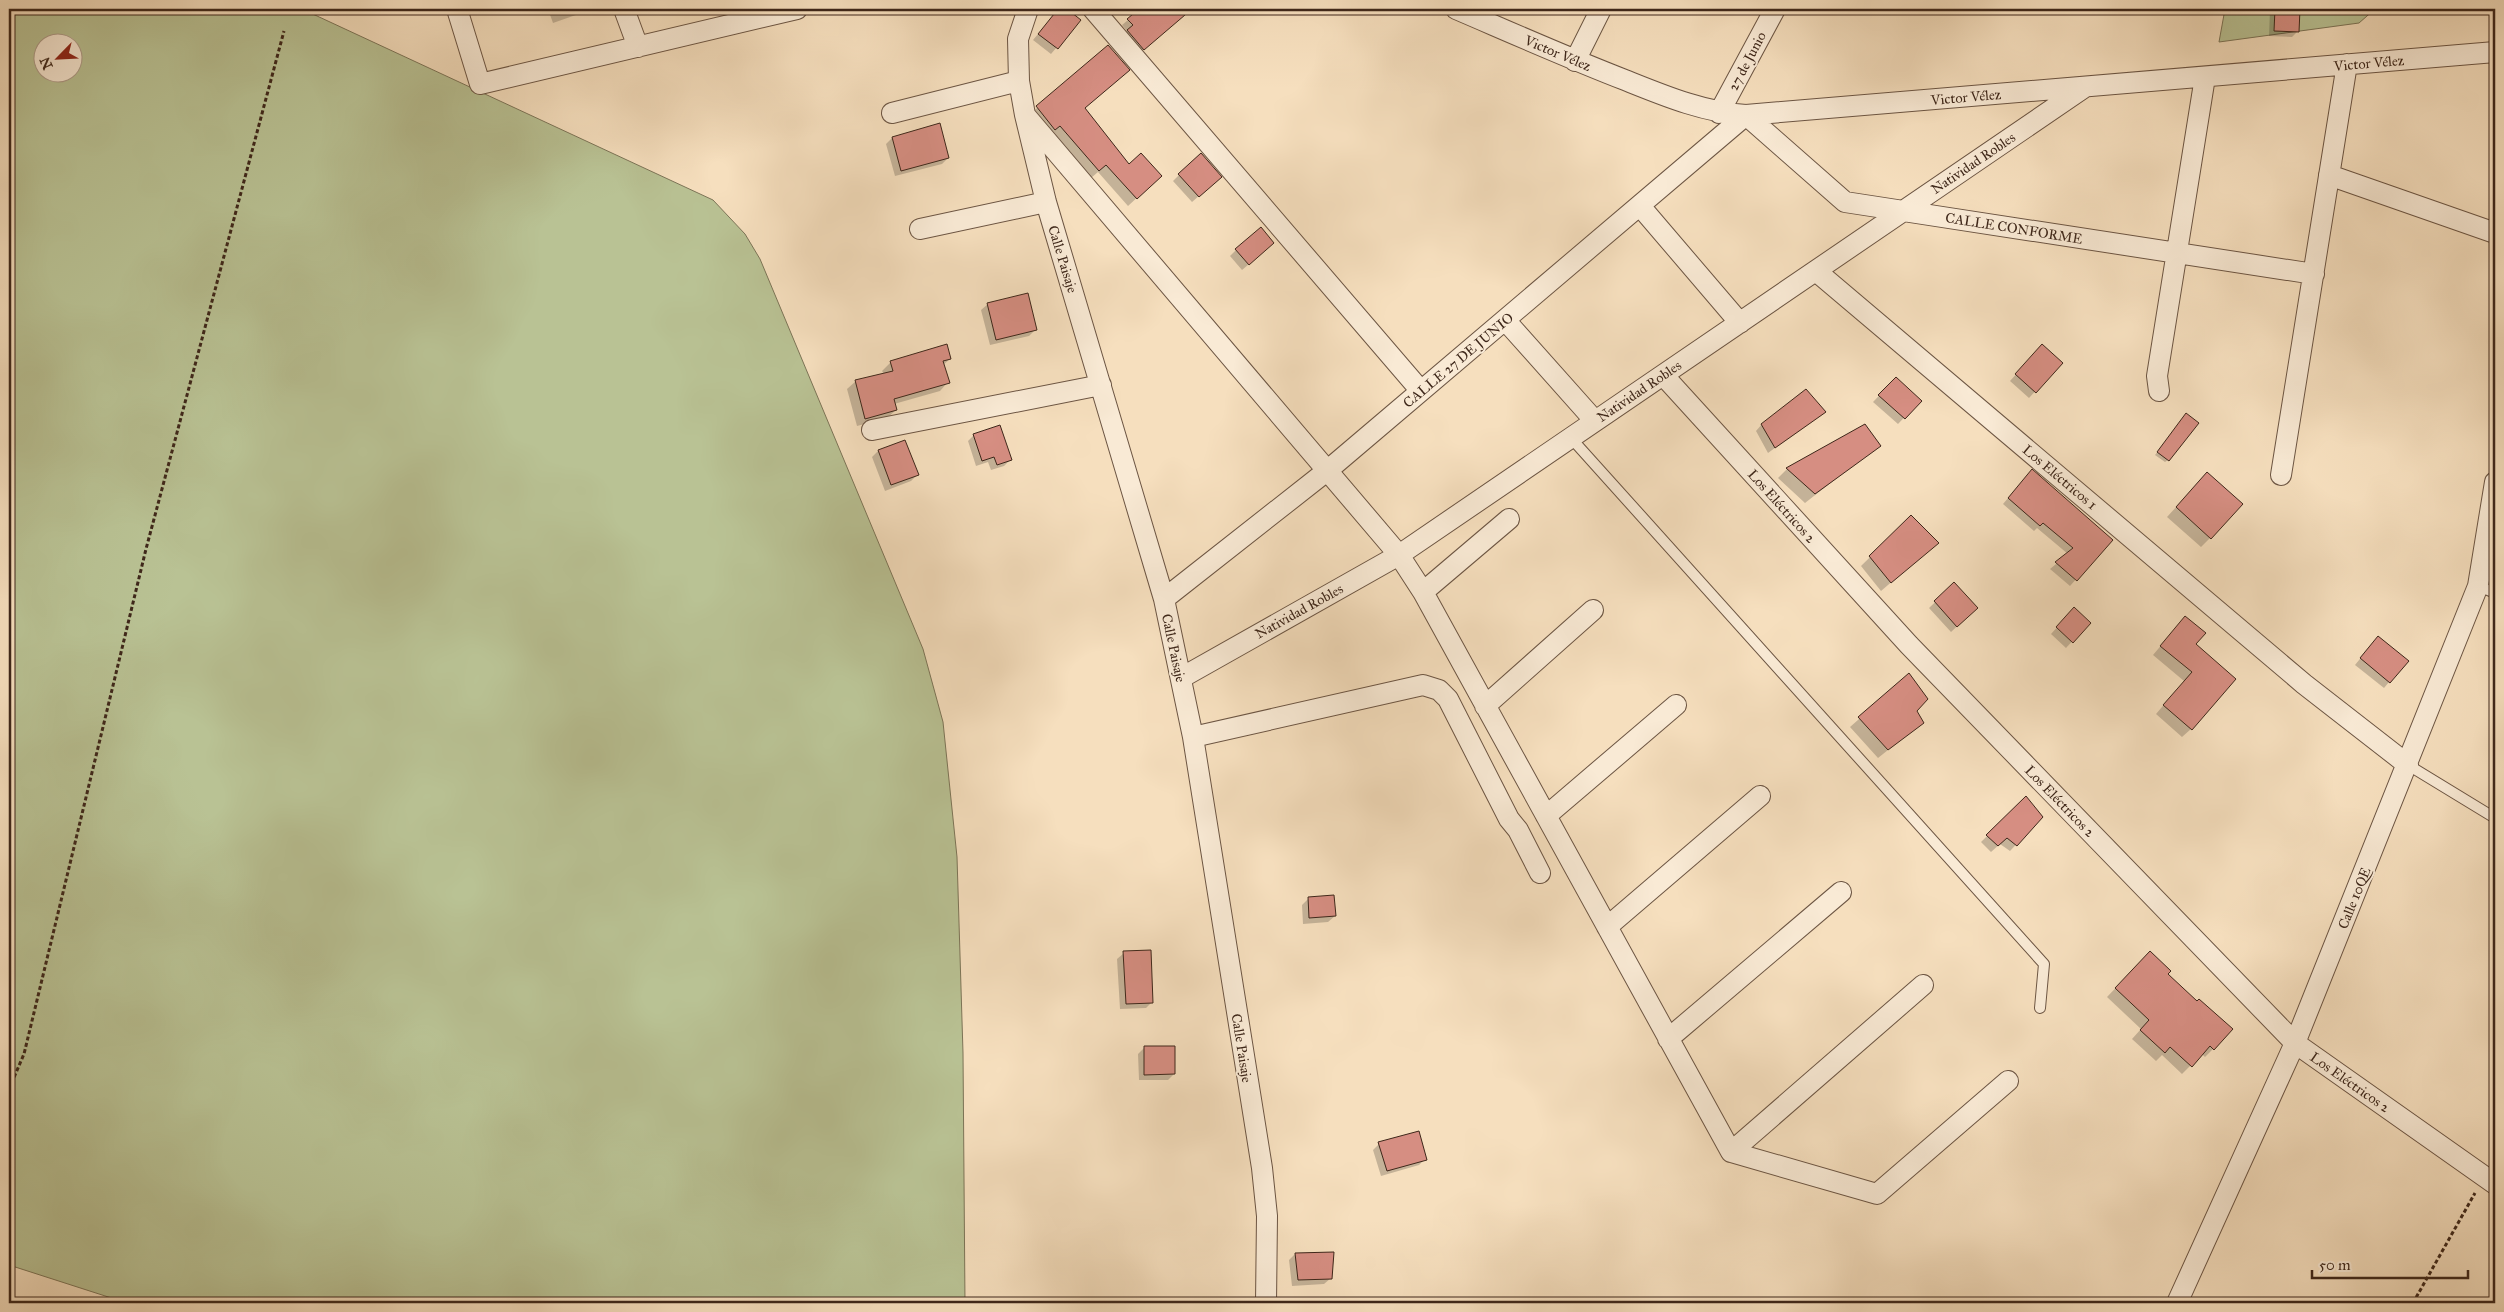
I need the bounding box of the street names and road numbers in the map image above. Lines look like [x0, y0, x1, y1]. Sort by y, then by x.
street label: 27 de Junio [1725, 29, 1771, 94]
street label: Victor Vélez [1521, 31, 1594, 75]
street label: Victor Vélez [2332, 52, 2405, 75]
street label: Victor Vélez [1929, 86, 2002, 109]
street label: Natividad Robles [1928, 129, 2019, 198]
street label: CALLE CONFORME [1944, 209, 2084, 248]
street label: Calle Paisaje [1044, 223, 1081, 295]
street label: CALLE 27 DE JUNIO [1400, 309, 1518, 412]
street label: Natividad Robles [1594, 357, 1685, 426]
street label: Los Eléctricos 1 [2019, 441, 2101, 514]
street label: Los Eléctricos 2 [1744, 466, 1819, 547]
street label: Natividad Robles [1252, 580, 1346, 643]
street label: Calle Paisaje [1158, 612, 1189, 684]
street label: Los Eléctricos 2 [2021, 762, 2098, 841]
street label: Calle 10QE [2334, 865, 2375, 932]
street label: Calle Paisaje [1228, 1012, 1255, 1084]
street label: Los Eléctricos 2 [2307, 1049, 2393, 1116]

